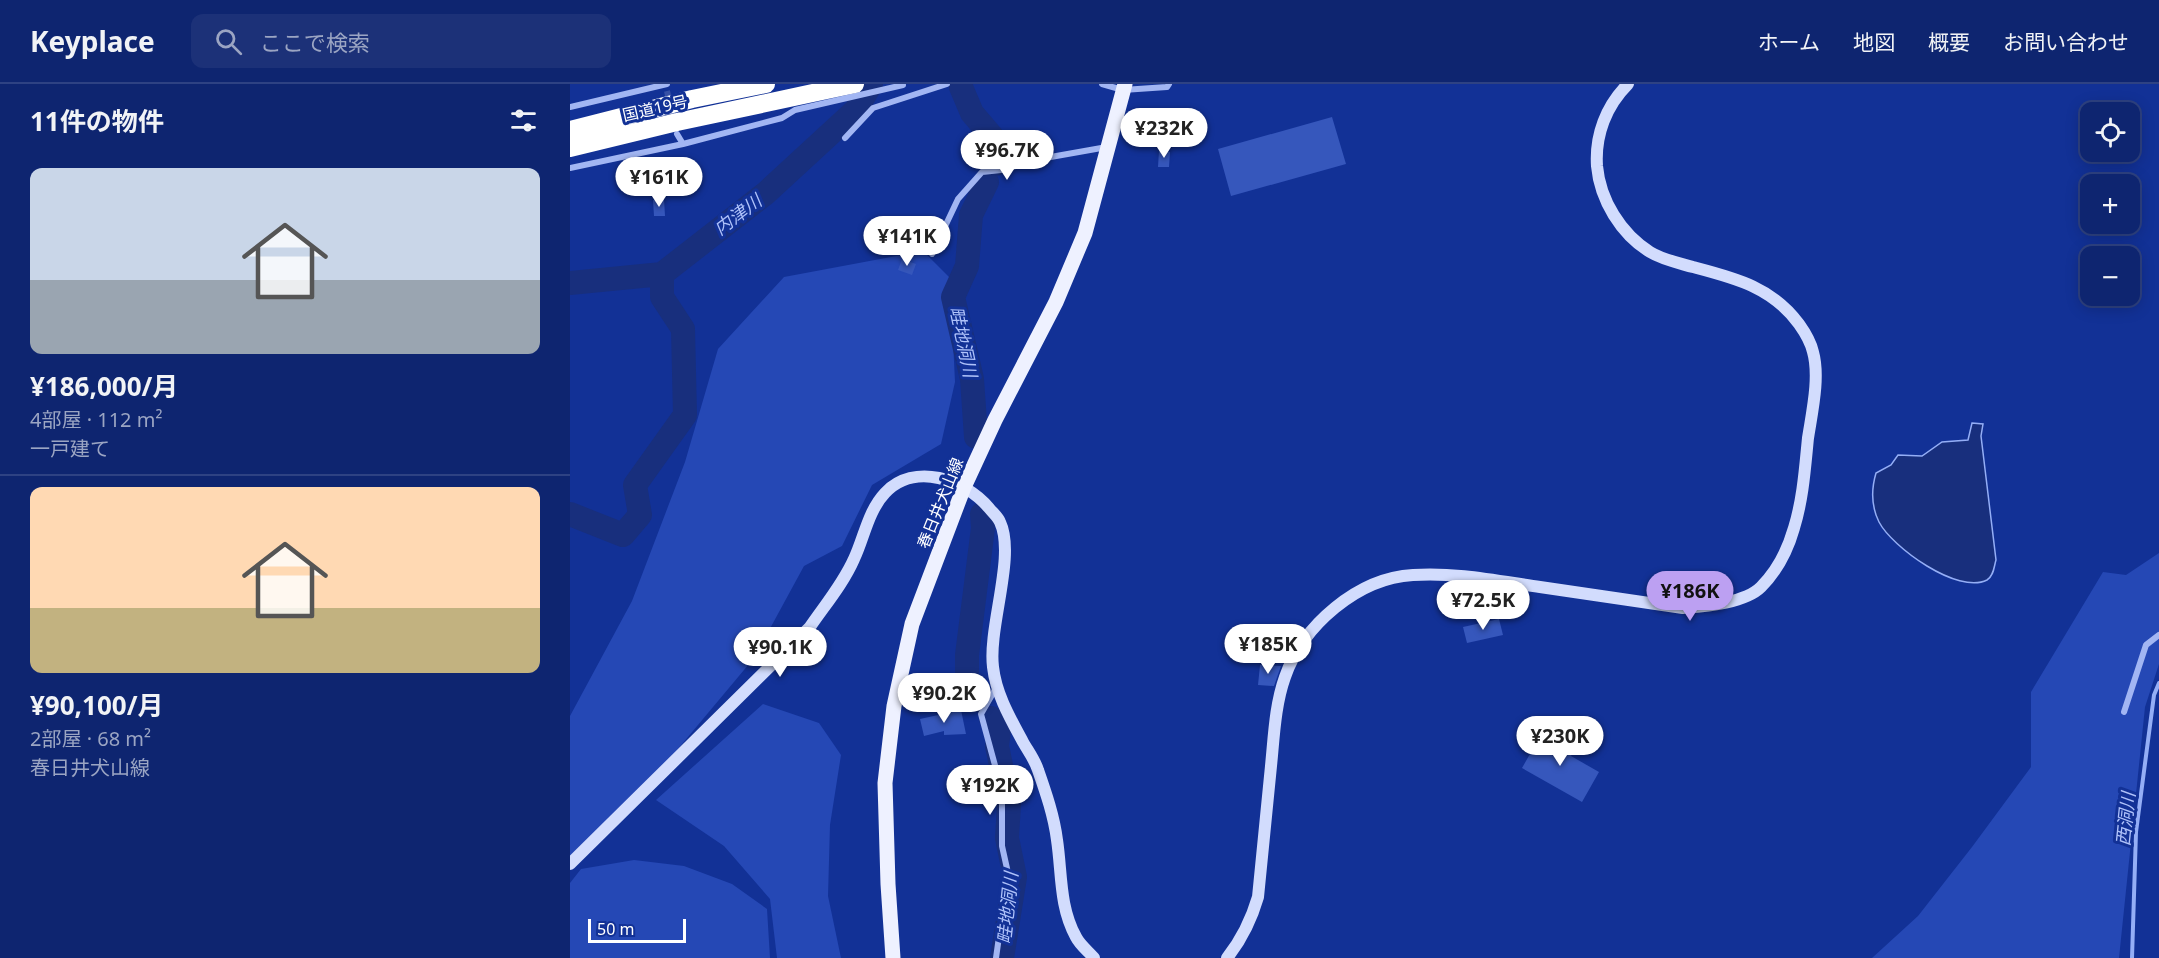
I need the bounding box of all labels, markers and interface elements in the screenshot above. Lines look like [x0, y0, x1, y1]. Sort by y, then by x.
search box [191, 14, 611, 68]
text: Keyplace [30, 22, 155, 60]
icon: search [212, 25, 245, 58]
text: ここで検索 [260, 27, 370, 57]
text: ホーム [1758, 28, 1820, 56]
text: 地図 [1853, 28, 1895, 56]
text: 概要 [1928, 28, 1970, 56]
text: お問い合わせ [2003, 28, 2129, 56]
street label: 国道19号 [620, 90, 690, 126]
map controls [2080, 102, 2140, 306]
button: locate [2080, 102, 2140, 162]
text: 11件の物件 [30, 103, 164, 139]
icon: filters [507, 104, 540, 137]
pin: ¥232K [1122, 108, 1206, 159]
text: ¥232K [1134, 114, 1194, 141]
pin: ¥96.7K [958, 130, 1056, 181]
text: ¥96.7K [975, 136, 1039, 163]
pin: ¥161K [617, 157, 701, 208]
text: ¥161K [629, 163, 689, 190]
button: + [2080, 174, 2140, 234]
water label: 内津川 [709, 187, 768, 240]
icon: home [231, 207, 339, 315]
pin: ¥141K [865, 216, 949, 267]
text: ¥141K [877, 222, 937, 249]
button: − [2080, 246, 2140, 306]
water label: 畦地洞川 [945, 304, 984, 381]
text: ¥186,000/月 [30, 368, 178, 404]
text: 4部屋 · 112 m² [30, 406, 162, 433]
text: 一戸建て [30, 435, 110, 462]
street label: 春日井犬山線 [912, 454, 968, 552]
icon: home [231, 526, 339, 634]
pin: ¥186K [1648, 571, 1732, 622]
text: ¥186K [1660, 577, 1720, 604]
pin: ¥72.5K [1434, 580, 1532, 631]
text: ¥72.5K [1451, 586, 1515, 613]
pin: ¥185K [1226, 624, 1310, 675]
pin: ¥90.1K [731, 627, 829, 678]
text: ¥185K [1238, 630, 1298, 657]
text: ¥90.1K [748, 633, 812, 660]
pin: ¥90.2K [895, 673, 993, 724]
text: ¥90.2K [912, 679, 976, 706]
text: ¥90,100/月 [30, 687, 163, 723]
pin: ¥230K [1518, 716, 1602, 767]
text: ¥230K [1530, 722, 1590, 749]
text: 2部屋 · 68 m² [30, 725, 151, 752]
text: 春日井犬山線 [30, 754, 150, 781]
pin: ¥192K [948, 765, 1032, 816]
text: ¥192K [960, 771, 1020, 798]
water label: 西洞川 [2110, 789, 2140, 847]
water label: 畦地洞川 [991, 869, 1023, 945]
scale bar [588, 916, 686, 944]
text: 50 m [597, 918, 634, 940]

